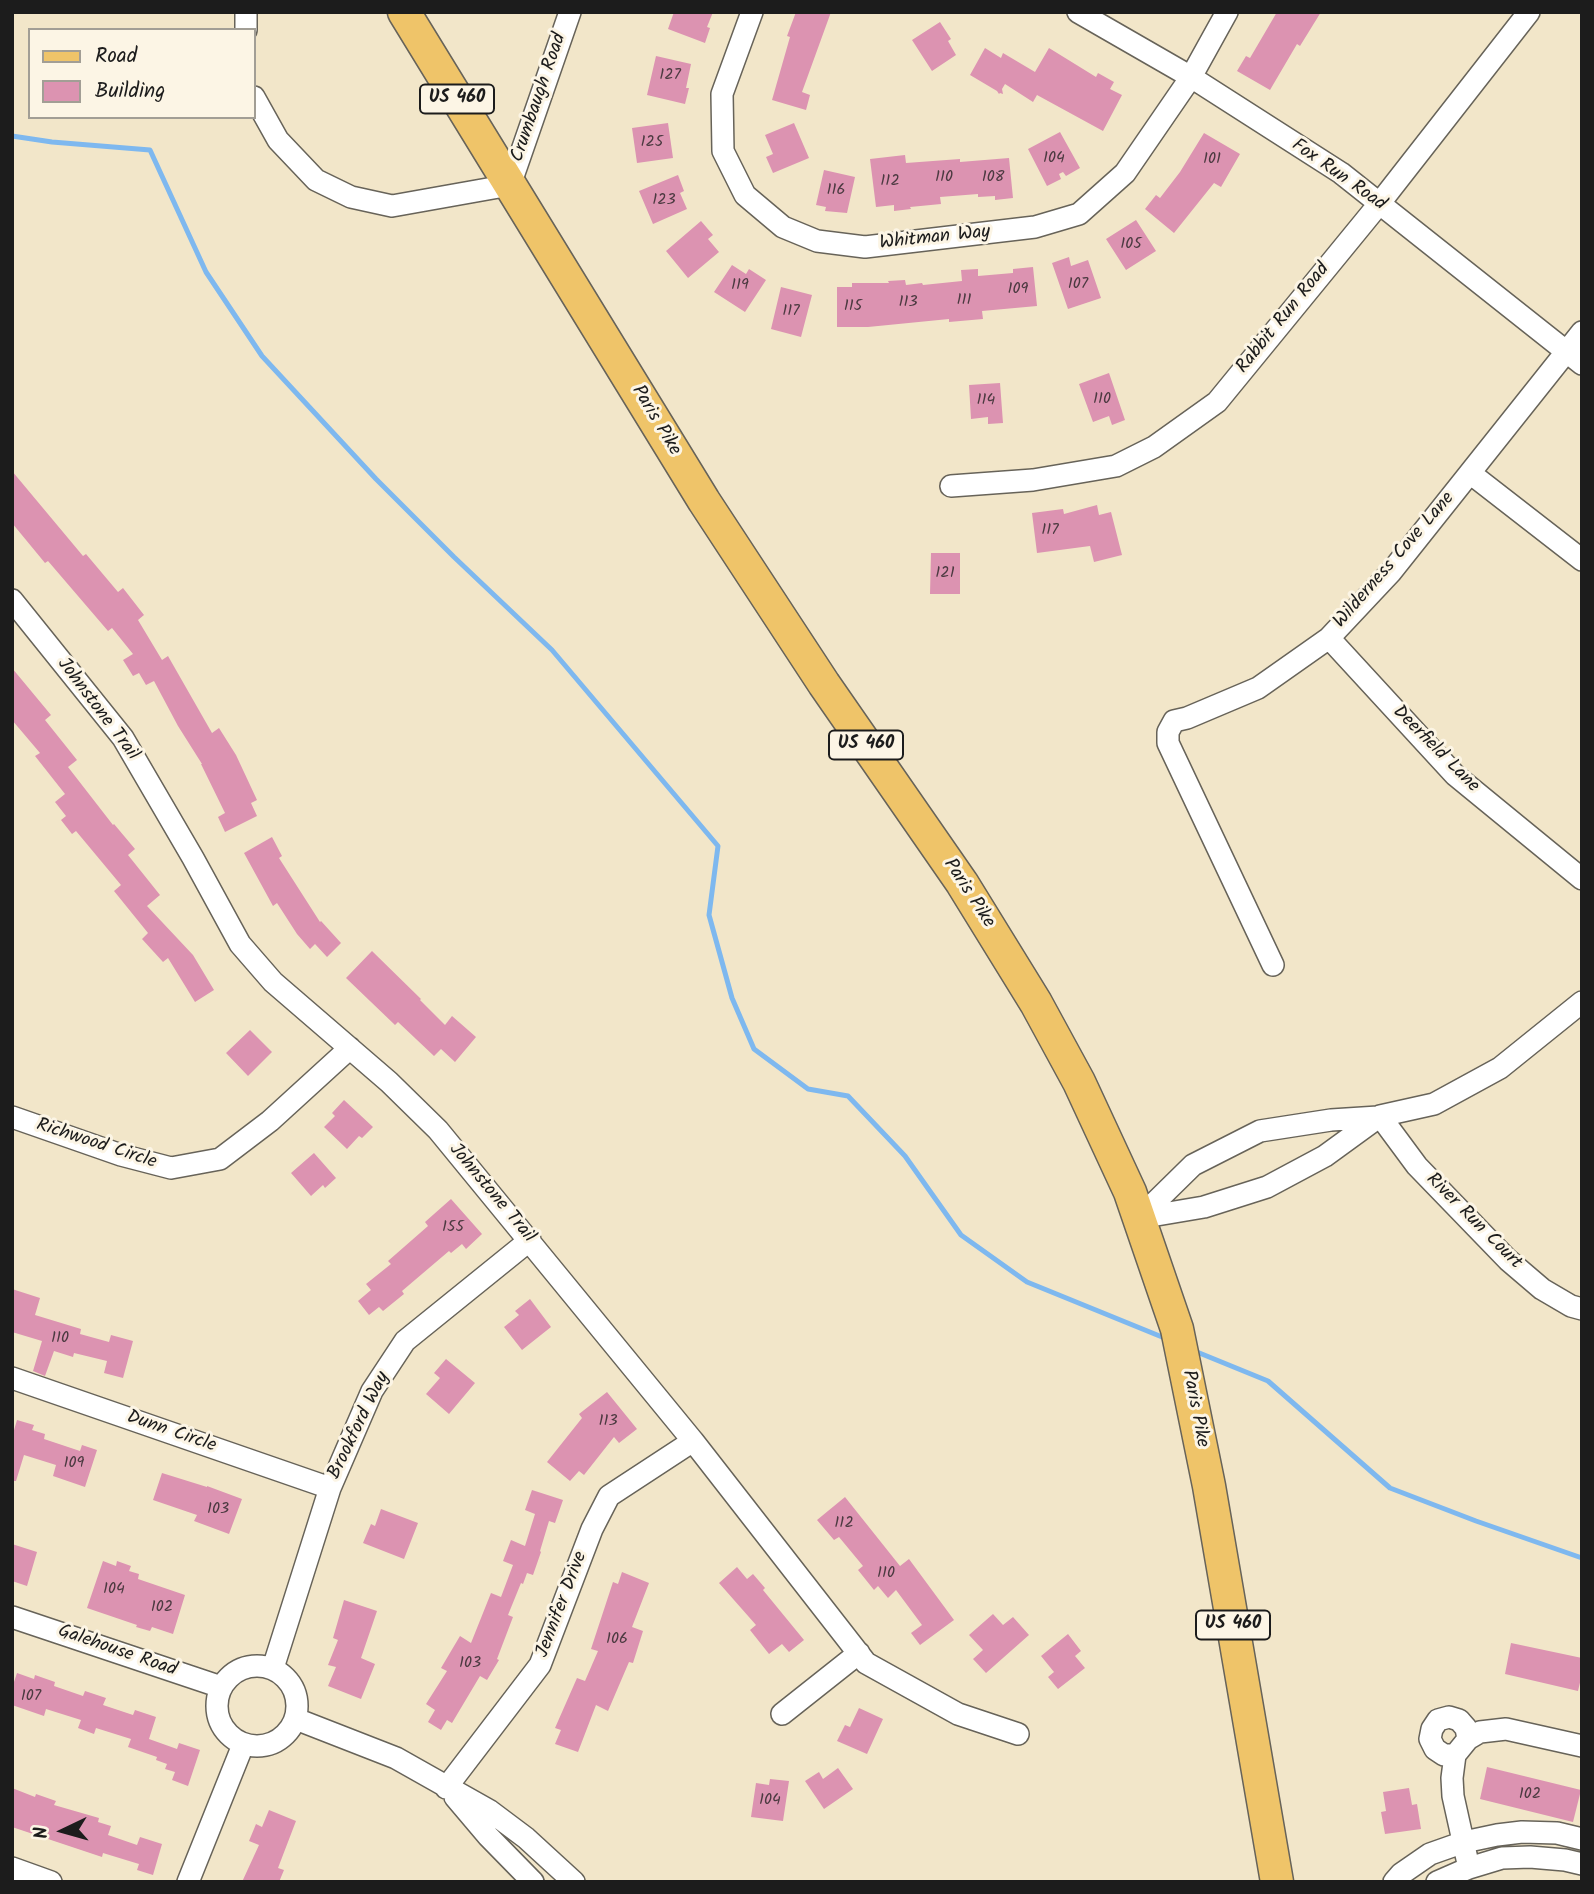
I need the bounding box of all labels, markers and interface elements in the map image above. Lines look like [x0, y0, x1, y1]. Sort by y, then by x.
legend [28, 28, 256, 119]
street label: Crumbaugh Road [507, 31, 573, 165]
text: Road [95, 40, 137, 73]
house number: 127 [659, 66, 681, 86]
text: Building [95, 75, 165, 108]
road number: US 460 [420, 84, 494, 114]
house number: 125 [641, 133, 663, 153]
street label: Fox Run Road [1286, 135, 1390, 217]
house number: 104 [1043, 149, 1065, 169]
house number: 101 [1203, 150, 1221, 170]
house number: 110 [935, 168, 953, 188]
house number: 108 [982, 168, 1004, 188]
house number: 112 [880, 172, 900, 192]
house number: 116 [827, 181, 845, 201]
house number: 123 [652, 191, 676, 211]
street label: Whitman Way [878, 222, 992, 256]
house number: 105 [1120, 235, 1142, 255]
street label: Rabbit Run Road [1232, 259, 1336, 379]
house number: 107 [1068, 275, 1088, 295]
house number: 119 [731, 276, 749, 296]
house number: 109 [1008, 280, 1028, 300]
house number: 111 [956, 291, 972, 311]
house number: 113 [898, 293, 918, 313]
house number: 115 [844, 297, 862, 317]
house number: 117 [782, 302, 800, 322]
street label: Paris Pike [625, 382, 685, 460]
house number: 110 [1093, 390, 1111, 410]
house number: 114 [977, 391, 995, 411]
street label: Wilderness Cove Lane [1330, 488, 1460, 634]
house number: 117 [1041, 521, 1059, 541]
house number: 121 [935, 564, 955, 584]
street label: Johnstone Trail [51, 654, 143, 766]
street label: Deerfield Lane [1387, 702, 1483, 798]
road number: US 460 [829, 730, 903, 760]
street label: Paris Pike [937, 855, 999, 933]
street label: Richwood Circle [33, 1115, 159, 1175]
street label: Johnstone Trail [443, 1140, 539, 1248]
street label: River Run Court [1420, 1169, 1526, 1275]
house number: 155 [442, 1218, 464, 1238]
house number: 110 [51, 1329, 69, 1349]
street label: Brookford Way [324, 1369, 396, 1483]
street label: Paris Pike [1175, 1369, 1213, 1449]
street label: Dunn Circle [123, 1407, 219, 1459]
house number: 113 [598, 1412, 618, 1432]
house number: 109 [64, 1454, 84, 1474]
house number: 103 [207, 1500, 229, 1520]
house number: 112 [834, 1514, 854, 1534]
street label: Jennifer Drive [532, 1549, 594, 1661]
house number: 110 [877, 1564, 895, 1584]
house number: 104 [103, 1580, 125, 1600]
house number: 102 [151, 1598, 173, 1618]
road number: US 460 [1196, 1610, 1270, 1640]
street label: Galehouse Road [55, 1621, 179, 1683]
house number: 106 [606, 1630, 628, 1650]
house number: 103 [459, 1654, 481, 1674]
house number: 107 [21, 1687, 41, 1707]
house number: 102 [1519, 1785, 1541, 1805]
house number: 104 [759, 1791, 781, 1811]
north arrow [28, 1796, 98, 1866]
text: N [27, 1826, 58, 1840]

